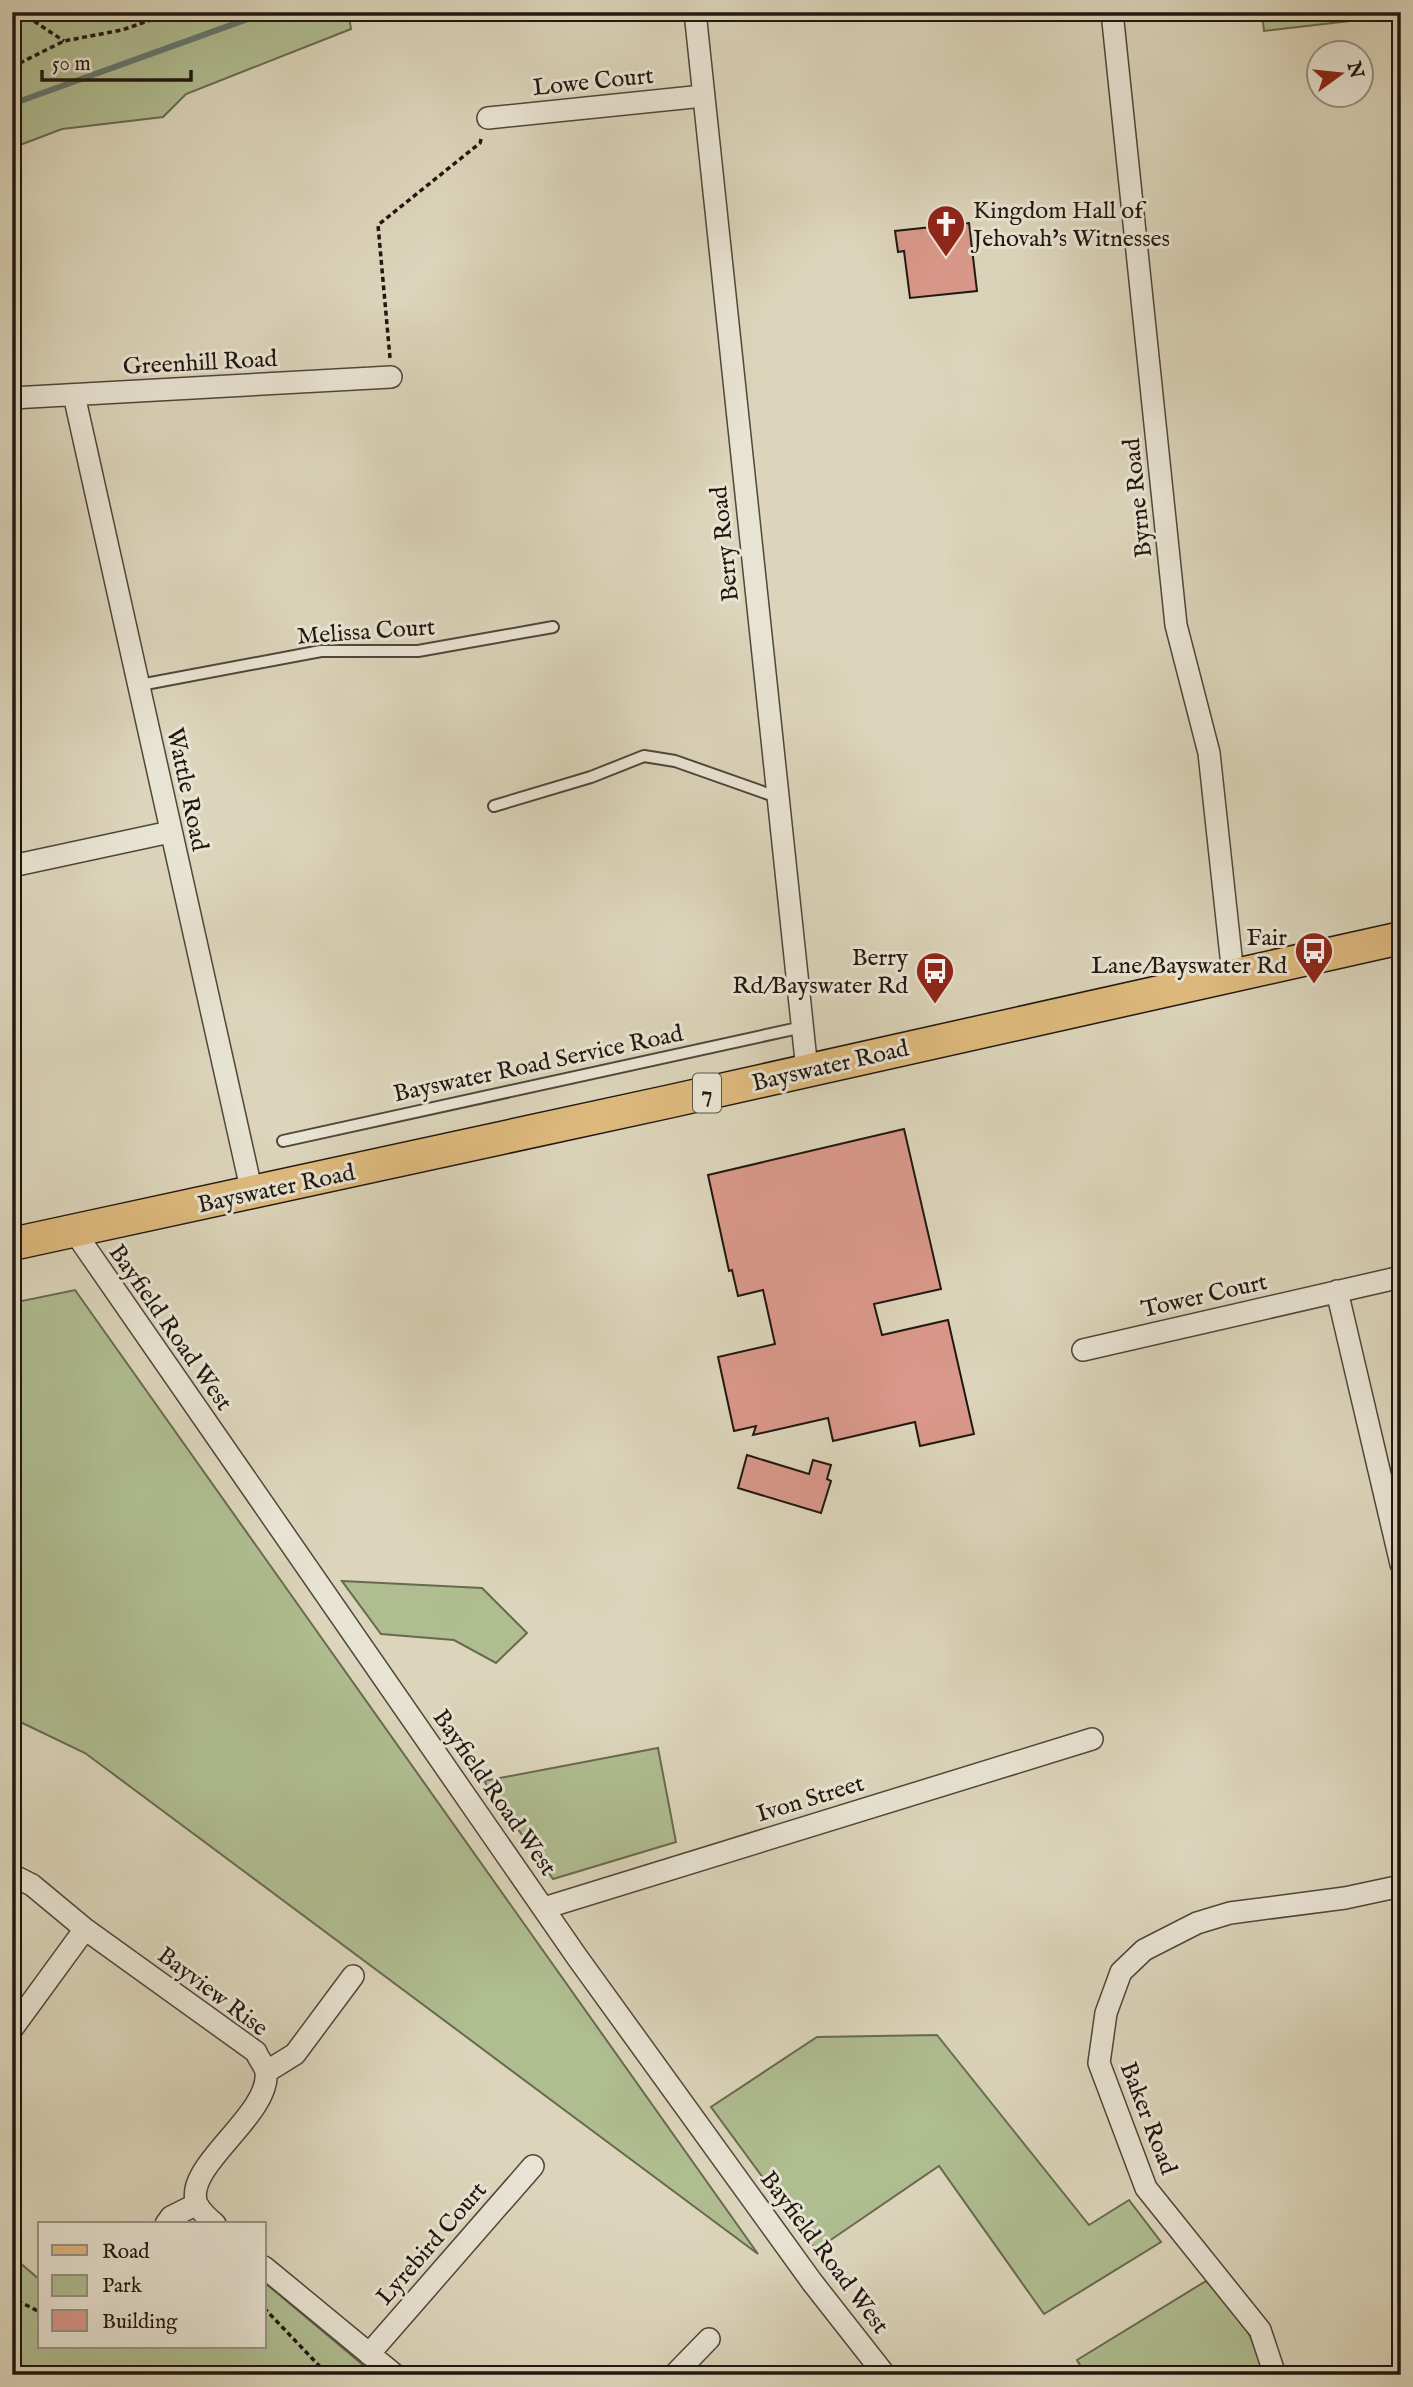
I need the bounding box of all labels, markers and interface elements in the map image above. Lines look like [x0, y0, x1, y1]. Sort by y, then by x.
scale bar [42, 38, 191, 82]
north arrow [1304, 38, 1374, 108]
text: 50 m [52, 51, 91, 78]
text: N [1341, 58, 1368, 82]
street label: Lowe Court [531, 61, 655, 104]
place label: Kingdom Hall of Jehovah's Witnesses [970, 196, 1170, 255]
church icon: Kingdom Hall of Jehovah's Witnesses [925, 203, 967, 258]
street label: Greenhill Road [122, 344, 278, 383]
street label: Byrne Road [1117, 436, 1160, 559]
street label: Berry Road [704, 484, 747, 603]
street label: Melissa Court [296, 612, 436, 653]
street label: Wattle Road [158, 725, 215, 854]
place label: Fair Lane/Bayswater Rd [1091, 923, 1287, 982]
bus stop icon: Fair Lane/Bayswater Rd [1293, 930, 1335, 985]
place label: Berry Rd/Bayswater Rd [732, 943, 908, 1002]
bus stop icon: Berry Rd/Bayswater Rd [914, 950, 956, 1005]
street label: Bayswater Road Service Road [391, 1019, 686, 1110]
street label: Bayswater Road [749, 1033, 912, 1100]
road number: 7 [693, 1074, 721, 1112]
street label: Bayswater Road [195, 1158, 358, 1221]
street label: Bayfield Road West [101, 1239, 239, 1417]
street label: Tower Court [1138, 1267, 1270, 1326]
street label: Bayfield Road West [425, 1704, 563, 1882]
street label: Ivon Street [753, 1768, 868, 1830]
street label: Bayview Rise [151, 1940, 274, 2044]
street label: Baker Road [1112, 2058, 1183, 2179]
street label: Bayfield Road West [752, 2165, 895, 2341]
street label: Lyrebird Court [370, 2176, 494, 2312]
legend [38, 2222, 266, 2348]
text: Road [102, 2239, 150, 2266]
text: Park [102, 2273, 143, 2300]
text: Building [102, 2309, 178, 2336]

